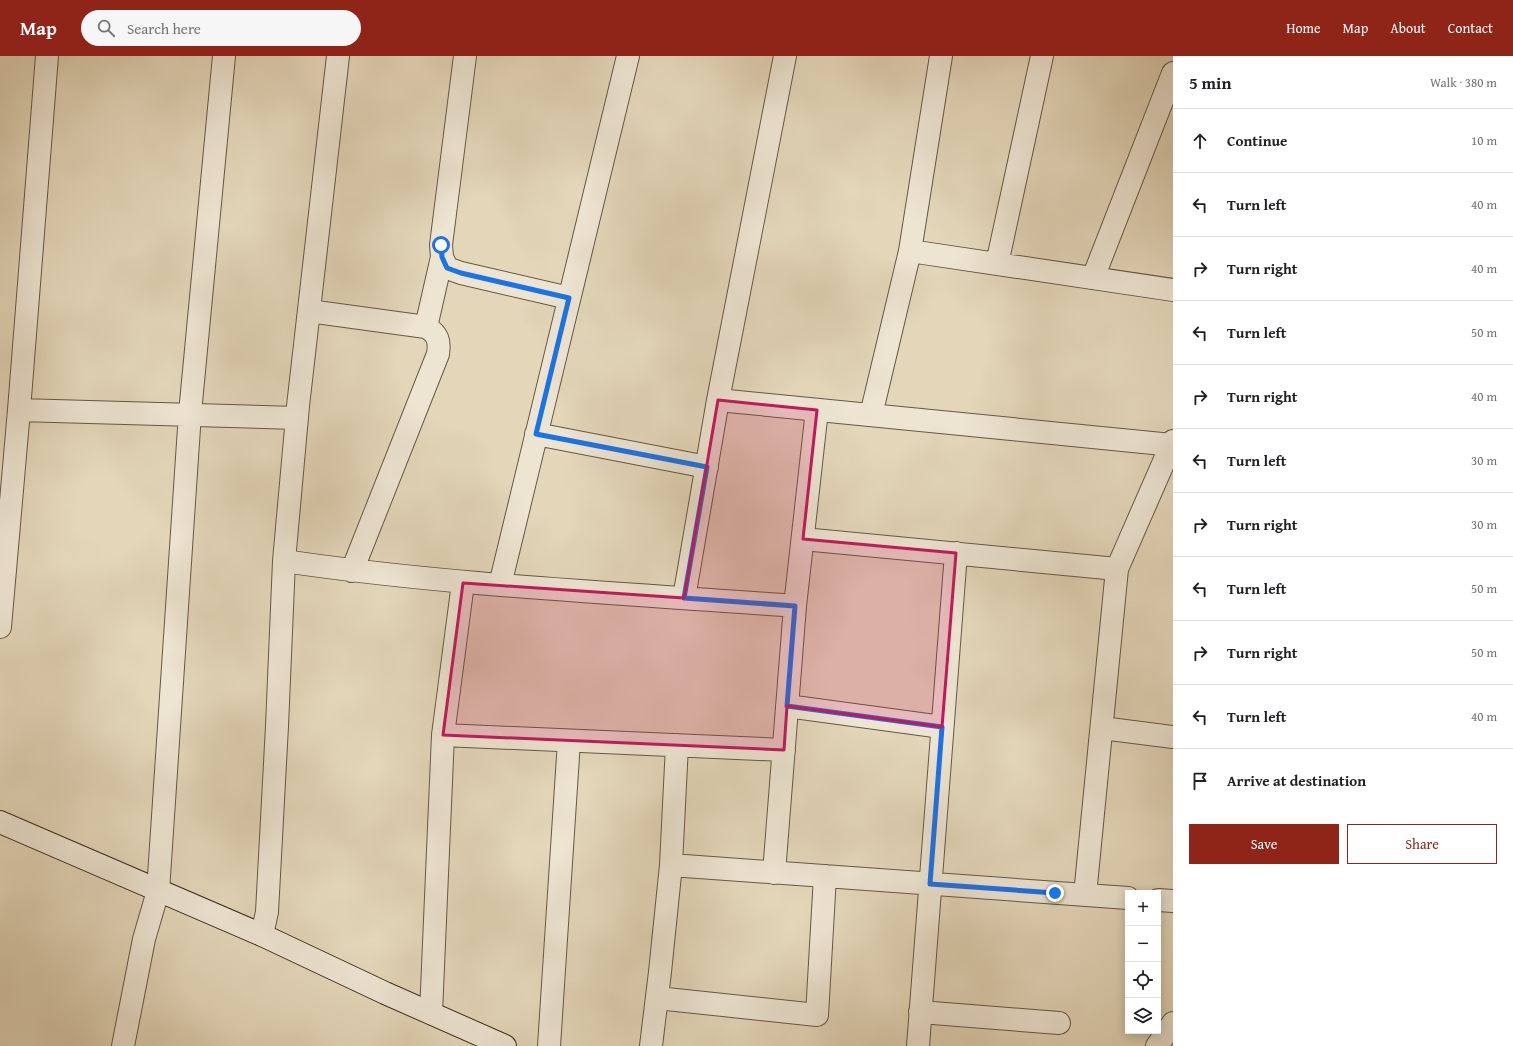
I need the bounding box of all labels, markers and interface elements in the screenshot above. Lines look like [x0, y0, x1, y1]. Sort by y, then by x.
search box [81, 10, 361, 46]
text: Map [20, 14, 57, 42]
icon: search [95, 17, 117, 39]
text: Search here [127, 18, 201, 39]
text: Home [1286, 18, 1321, 38]
text: Map [1343, 18, 1368, 38]
text: About [1390, 18, 1426, 38]
text: Contact [1448, 18, 1493, 38]
text: 5 min [1189, 70, 1231, 95]
text: Walk · 380 m [1430, 73, 1497, 92]
icon: ahead [1189, 130, 1211, 152]
text: Continue [1227, 130, 1288, 151]
text: 10 m [1471, 131, 1497, 150]
icon: left [1189, 194, 1211, 216]
text: Turn left [1227, 194, 1286, 215]
text: 40 m [1471, 195, 1497, 214]
route start [432, 236, 450, 254]
icon: right [1189, 258, 1211, 280]
text: Turn right [1227, 258, 1298, 279]
text: 40 m [1471, 259, 1497, 278]
icon: left [1189, 322, 1211, 344]
text: Turn left [1227, 322, 1286, 343]
text: 50 m [1471, 323, 1497, 342]
icon: right [1189, 386, 1211, 408]
text: Turn right [1227, 386, 1298, 407]
text: 40 m [1471, 387, 1497, 406]
icon: left [1189, 450, 1211, 472]
text: Turn left [1227, 450, 1286, 471]
text: 30 m [1471, 451, 1497, 470]
icon: right [1189, 514, 1211, 536]
text: Turn right [1227, 514, 1298, 535]
text: 30 m [1471, 515, 1497, 534]
icon: left [1189, 578, 1211, 600]
text: Turn left [1227, 578, 1286, 599]
text: 50 m [1471, 579, 1497, 598]
icon: right [1189, 642, 1211, 664]
text: Turn right [1227, 642, 1298, 663]
text: 50 m [1471, 643, 1497, 662]
icon: left [1189, 706, 1211, 728]
text: Turn left [1227, 706, 1286, 727]
text: 40 m [1471, 707, 1497, 726]
icon: arrive [1189, 770, 1211, 792]
text: Arrive at destination [1227, 770, 1366, 791]
button: Save [1189, 824, 1339, 864]
button: Share [1347, 824, 1497, 864]
route end [1046, 884, 1064, 902]
map controls [1125, 890, 1161, 1034]
button: + [1125, 890, 1161, 926]
button: − [1125, 926, 1161, 962]
button: locate [1125, 962, 1161, 998]
button: layers [1125, 998, 1161, 1034]

